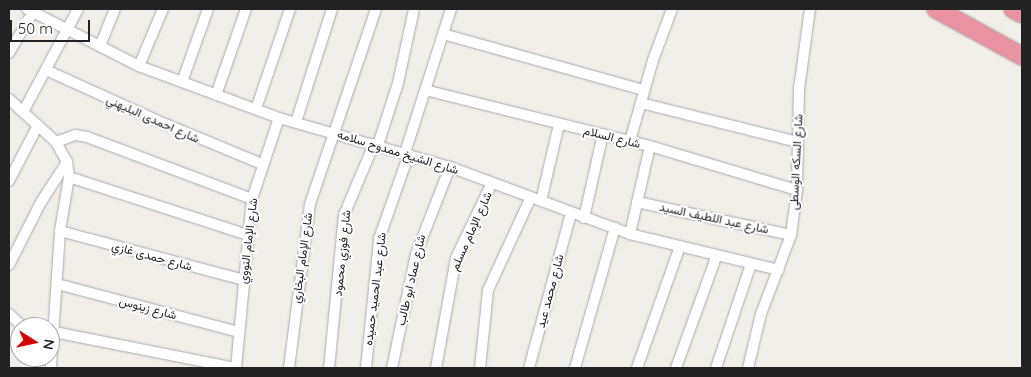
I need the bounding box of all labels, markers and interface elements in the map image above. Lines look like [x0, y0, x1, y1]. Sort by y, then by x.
scale bar [12, 10, 92, 42]
text: 50 m [18, 19, 53, 38]
street label: شارع احمدى البليهني [104, 92, 202, 146]
street label: شارع السكه الوسطى [786, 114, 806, 210]
street label: شارع السلام [582, 123, 642, 151]
street label: شارع الشيخ ممدوح سلامه [336, 127, 460, 177]
street label: شارع الإمام مسلم [447, 189, 495, 273]
street label: شارع الإمام النووي [236, 197, 260, 285]
street label: شارع عبد اللطيف السيد [658, 199, 770, 237]
street label: شارع فوزي محمود [330, 209, 354, 297]
street label: شارع الإمام البخاري [289, 212, 315, 304]
street label: شارع عبد الحميد حميده [361, 232, 389, 346]
street label: شارع عماد ابو طالب [394, 233, 428, 327]
street label: شارع حمدى غازي [110, 238, 194, 274]
street label: شارع محمد عيد [533, 253, 567, 329]
street label: شارع زينوس [118, 293, 178, 323]
north arrow [10, 317, 60, 367]
text: N [39, 338, 59, 351]

